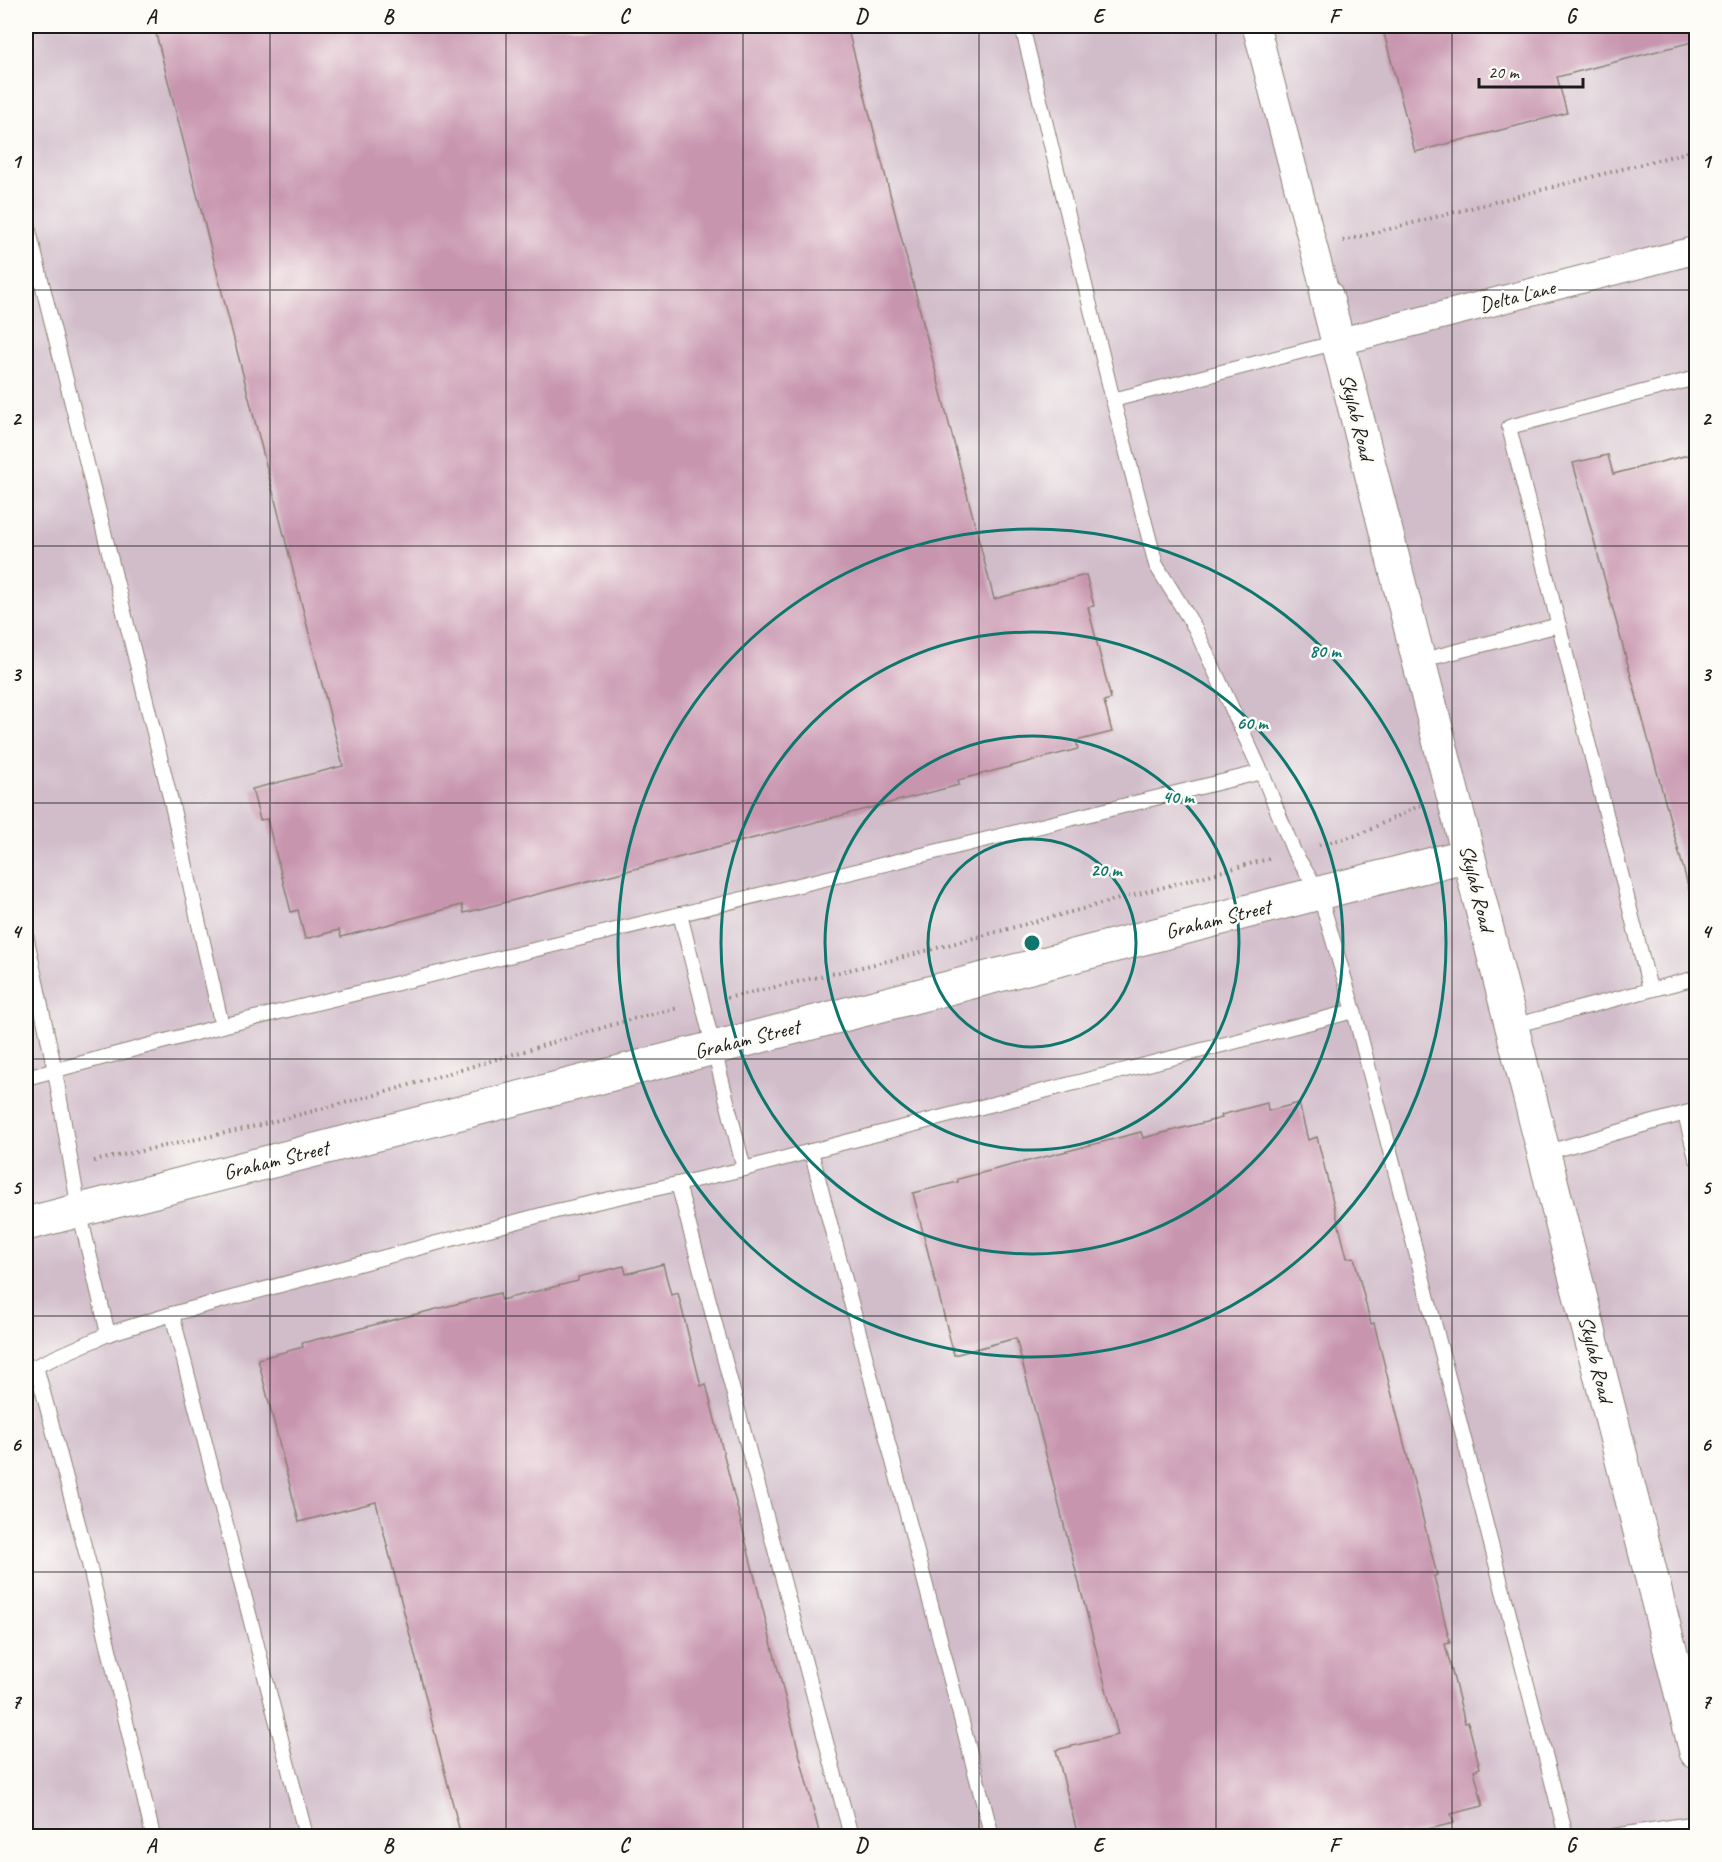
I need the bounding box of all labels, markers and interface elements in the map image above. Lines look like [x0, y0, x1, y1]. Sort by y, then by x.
text: A [146, 4, 158, 29]
text: B [383, 4, 395, 29]
text: C [619, 4, 631, 29]
text: D [855, 4, 869, 29]
text: E [1093, 4, 1107, 29]
text: F [1329, 4, 1343, 29]
text: G [1566, 4, 1579, 29]
scale bar [1479, 51, 1582, 89]
text: 20 m [1488, 61, 1521, 83]
text: 1 [12, 149, 23, 174]
text: 1 [1702, 149, 1713, 174]
street label: Delta Lane [1476, 274, 1560, 318]
street label: Skylab Road [1334, 371, 1381, 466]
text: 2 [12, 406, 23, 431]
text: 2 [1702, 406, 1713, 431]
text: 80 m [1310, 640, 1342, 662]
text: 3 [12, 662, 23, 687]
text: 3 [1702, 662, 1713, 687]
text: 60 m [1236, 712, 1269, 734]
text: 40 m [1163, 786, 1195, 808]
street label: Skylab Road [1454, 842, 1501, 937]
text: 20 m [1091, 859, 1123, 881]
street label: Graham Street [1163, 893, 1276, 945]
text: 4 [12, 919, 24, 944]
text: 4 [1702, 919, 1714, 944]
centre of rings [1022, 933, 1042, 953]
street label: Graham Street [692, 1013, 805, 1065]
street label: Graham Street [221, 1134, 334, 1186]
text: 5 [12, 1175, 23, 1200]
text: 5 [1702, 1175, 1713, 1200]
street label: Skylab Road [1573, 1313, 1620, 1408]
text: 6 [11, 1432, 22, 1457]
text: 6 [1701, 1432, 1712, 1457]
text: 7 [12, 1689, 23, 1714]
text: 7 [1702, 1689, 1713, 1714]
text: A [146, 1833, 158, 1858]
text: B [383, 1833, 395, 1858]
text: C [619, 1833, 631, 1858]
text: D [855, 1833, 869, 1858]
text: E [1093, 1833, 1107, 1858]
text: F [1329, 1833, 1343, 1858]
text: G [1566, 1833, 1579, 1858]

